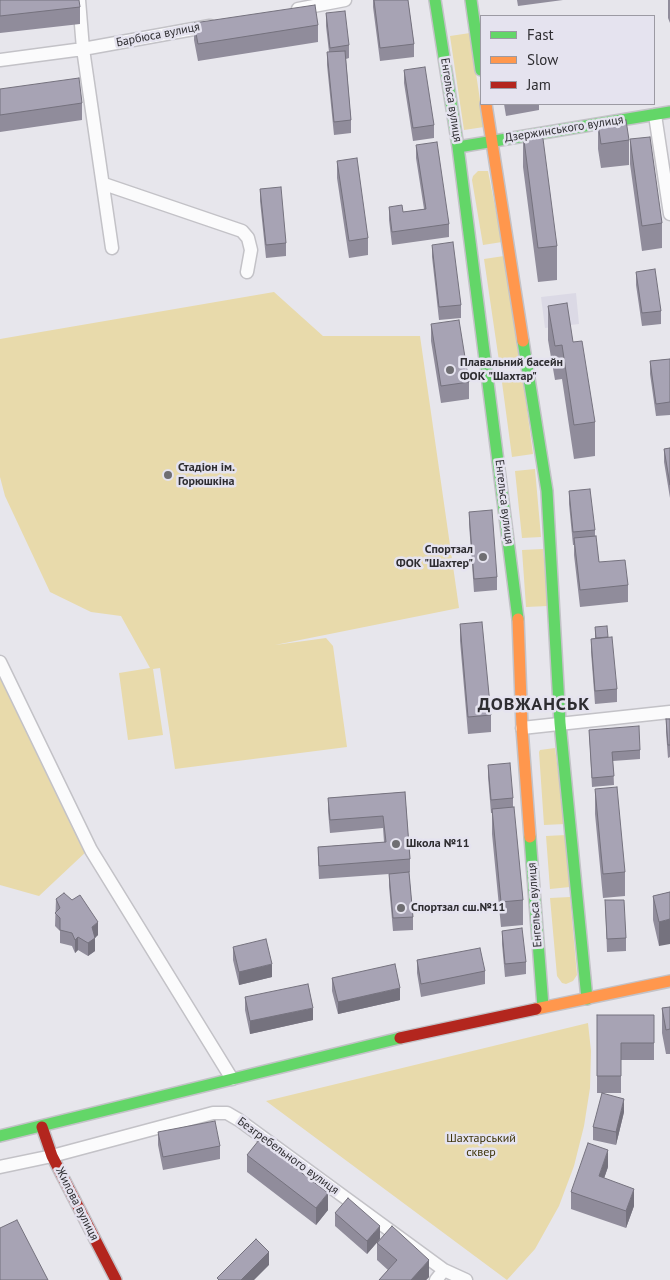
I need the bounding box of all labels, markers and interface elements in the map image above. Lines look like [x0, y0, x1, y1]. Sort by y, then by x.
legend [480, 15, 655, 105]
street label: Барбюса вулиця [115, 20, 201, 50]
text: Fast [527, 25, 554, 44]
text: Slow [527, 50, 558, 69]
street label: Енгельса вулиця [437, 57, 465, 143]
text: Jam [527, 75, 551, 94]
street label: Дзержинського вулиця [504, 113, 624, 145]
place label: Плавальний басейн ФОК "Шахтар" [460, 356, 563, 384]
marker: Плавальний басейн ФОК "Шахтар" [444, 364, 456, 376]
street label: Енгельса вулиця [492, 459, 516, 545]
place label: Стадіон ім. Горюшкіна [178, 461, 235, 489]
marker: Стадіон ім. Горюшкіна [162, 469, 174, 481]
place label: Спортзал ФОК "Шахтер" [396, 543, 473, 571]
marker: Спортзал ФОК "Шахтер" [477, 551, 489, 563]
district label: ДОВЖАНСЬК [477, 694, 591, 716]
place label: Школа №11 [406, 837, 470, 851]
marker: Школа №11 [390, 838, 402, 850]
street label: Енгельса вулиця [525, 862, 545, 948]
place label: Спортзал сш.№11 [411, 901, 505, 915]
marker: Спортзал сш.№11 [395, 902, 407, 914]
street label: Безгребельного вулиця [234, 1114, 342, 1198]
park label: Шахтарський сквер [446, 1132, 516, 1160]
street label: Жилова вулиця [52, 1165, 102, 1243]

